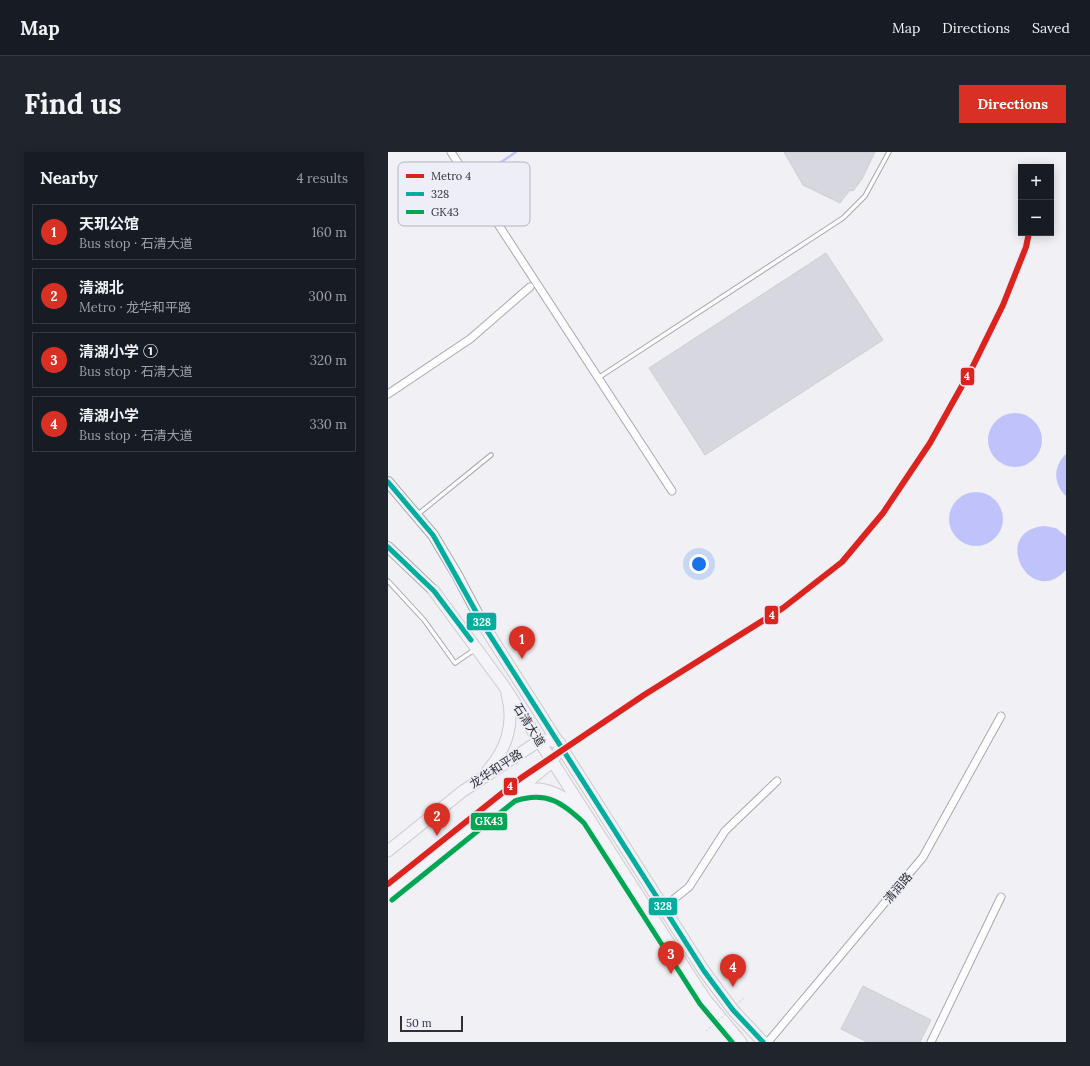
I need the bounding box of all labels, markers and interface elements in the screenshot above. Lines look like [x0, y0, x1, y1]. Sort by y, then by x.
text: Map [20, 16, 60, 40]
text: Map [892, 19, 920, 37]
text: Directions [942, 19, 1010, 37]
text: Saved [1032, 19, 1070, 37]
button: Directions [959, 85, 1066, 123]
text: Find us [24, 86, 122, 122]
legend [398, 162, 530, 226]
map controls [1018, 164, 1054, 236]
button: + [1018, 164, 1054, 200]
text: Nearby [40, 167, 98, 189]
text: Metro 4 [431, 169, 471, 183]
text: 4 results [297, 170, 348, 187]
text: 328 [431, 187, 449, 201]
button: − [1018, 200, 1054, 236]
text: GK43 [431, 205, 459, 219]
text: 天玑公馆 [79, 214, 139, 233]
text: 1 [51, 224, 57, 241]
text: 160 m [312, 224, 347, 241]
text: Bus stop · 石清大道 [79, 235, 193, 252]
text: 清湖北 [79, 278, 124, 297]
text: 2 [51, 288, 57, 305]
text: 300 m [309, 288, 347, 305]
text: Metro · 龙华和平路 [79, 299, 191, 316]
text: 清湖小学 ① [79, 342, 158, 361]
text: 3 [50, 352, 58, 369]
text: 320 m [310, 352, 347, 369]
text: Bus stop · 石清大道 [79, 363, 193, 380]
line badge: 4 [960, 367, 975, 386]
text: 4 [964, 369, 970, 383]
text: 清湖小学 [79, 406, 139, 425]
text: 4 [50, 416, 58, 433]
text: 330 m [309, 416, 347, 433]
text: Bus stop · 石清大道 [79, 427, 193, 444]
your location [689, 554, 709, 574]
line badge: 4 [764, 605, 779, 625]
text: 4 [769, 608, 775, 622]
line badge: 328 [466, 612, 497, 631]
text: 328 [473, 615, 491, 629]
pin: 1 [509, 626, 535, 659]
street label: 石清大道 [510, 700, 549, 749]
street label: 龙华和平路 [466, 746, 525, 791]
line badge: 4 [503, 777, 518, 796]
text: 4 [507, 779, 513, 793]
pin: 2 [424, 803, 450, 836]
line badge: GK43 [470, 812, 508, 831]
text: GK43 [475, 814, 503, 828]
street label: 清润路 [880, 869, 915, 906]
line badge: 328 [648, 897, 678, 916]
text: 328 [654, 899, 672, 913]
pin: 3 [658, 941, 684, 974]
pin: 4 [720, 954, 746, 987]
scale bar [400, 1014, 463, 1033]
text: 50 m [406, 1016, 432, 1030]

